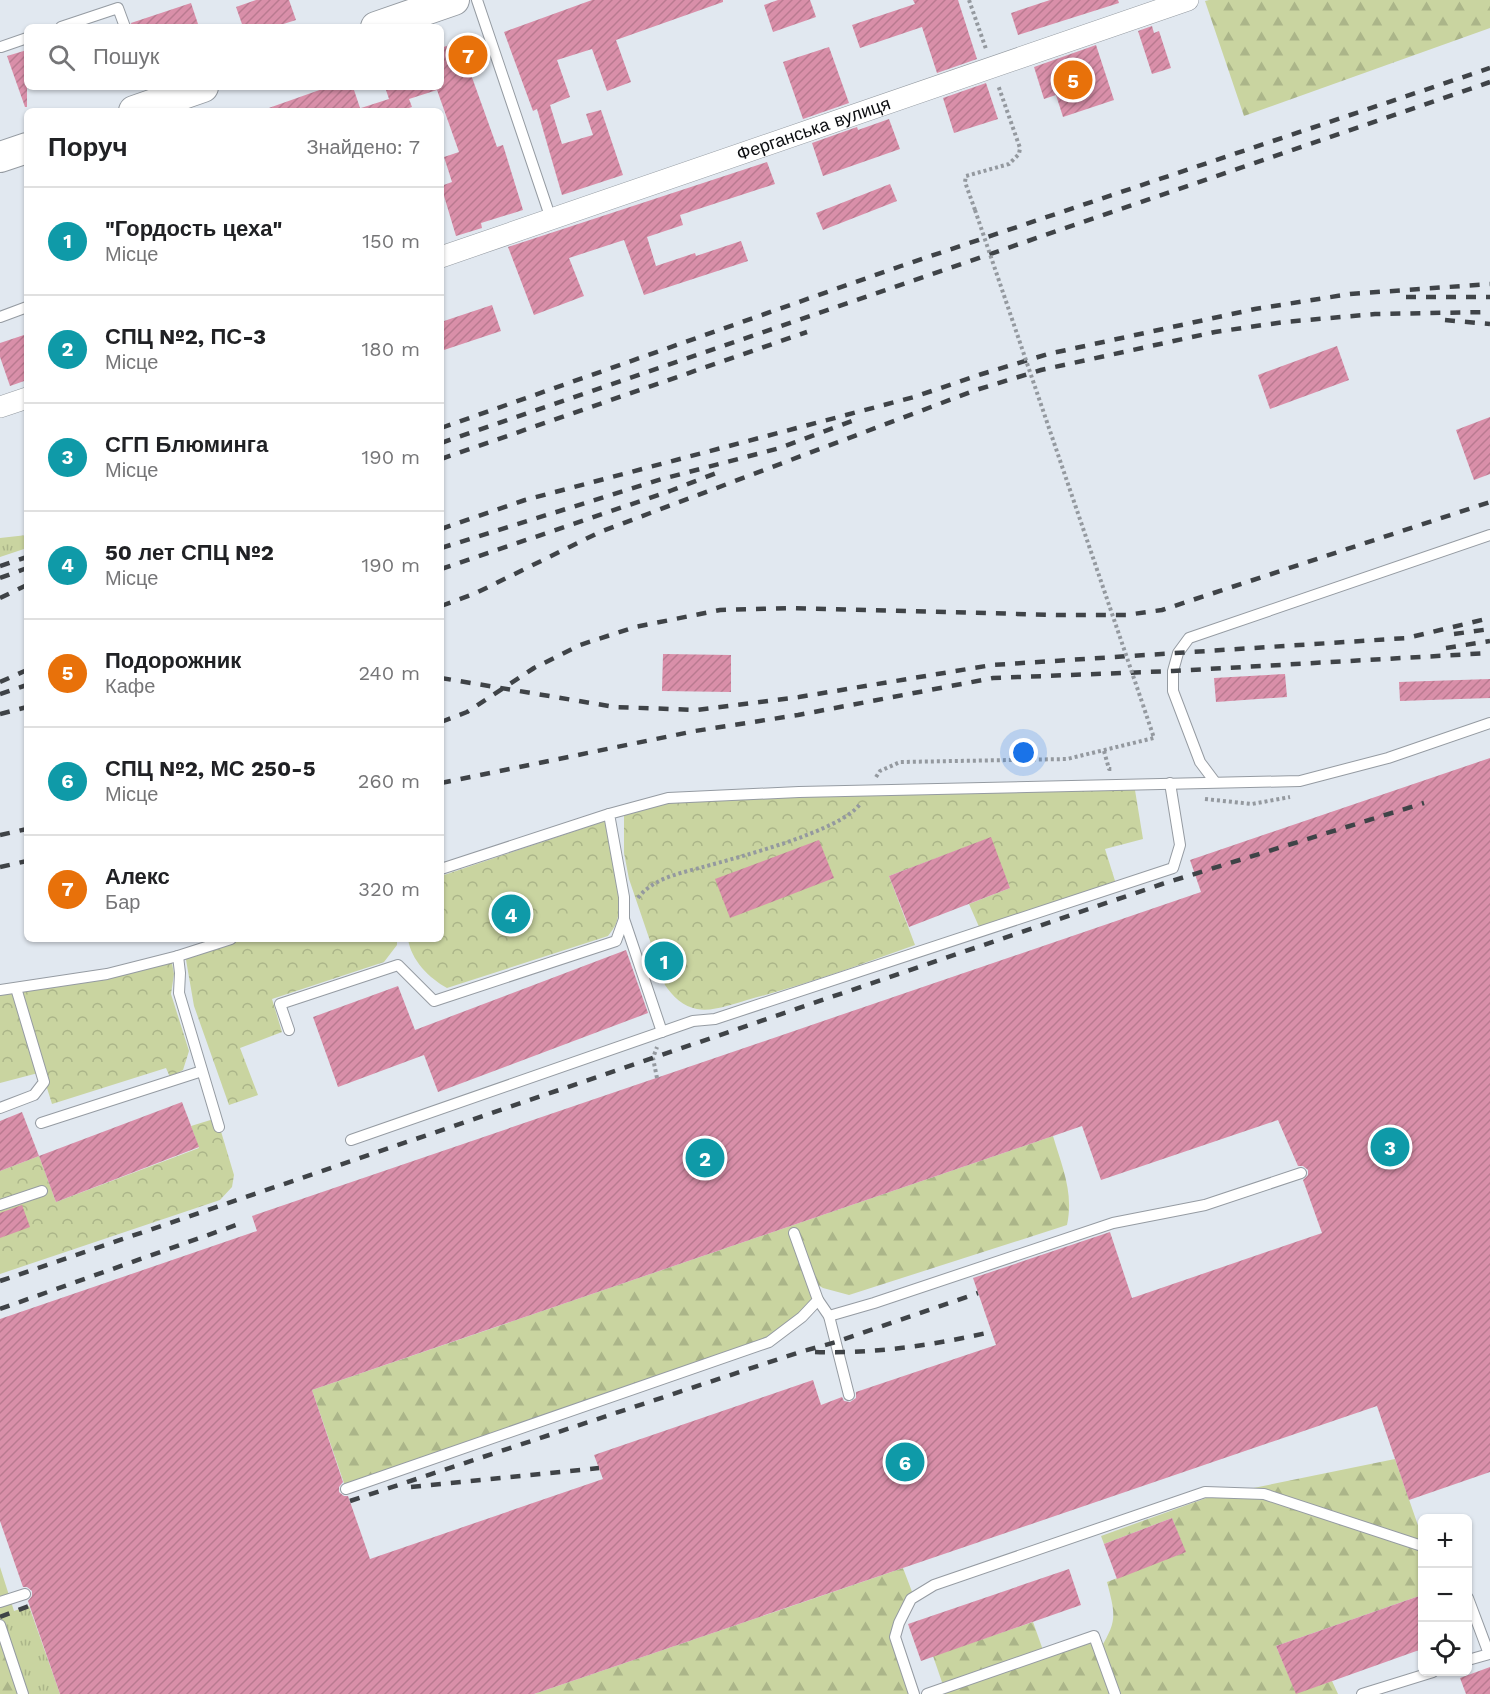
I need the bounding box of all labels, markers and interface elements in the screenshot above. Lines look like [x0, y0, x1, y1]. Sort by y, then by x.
search box [24, 24, 444, 90]
pin: 7 [448, 32, 488, 78]
icon: search [45, 41, 78, 74]
text: Пошук [93, 44, 159, 69]
pin: 5 [1054, 58, 1092, 103]
street label: Ферганська вулиця [734, 92, 893, 164]
text: Поруч [48, 132, 128, 162]
text: Знайдено: 7 [306, 135, 420, 159]
text: "Гордость цеха" [105, 216, 282, 241]
text: 1 [63, 229, 72, 253]
text: 150 m [362, 229, 420, 253]
text: Місце [105, 242, 158, 266]
text: СПЦ №2, ПС-3 [105, 324, 266, 349]
text: 2 [62, 337, 73, 361]
text: 180 m [362, 337, 420, 361]
text: Місце [105, 350, 158, 374]
text: СГП Блюминга [105, 432, 268, 457]
text: 3 [62, 445, 73, 469]
text: 190 m [362, 445, 420, 469]
text: Місце [105, 458, 158, 482]
text: 50 лет СПЦ №2 [105, 540, 274, 565]
text: 4 [61, 553, 74, 577]
text: 190 m [362, 553, 420, 577]
text: Місце [105, 566, 158, 590]
text: Подорожник [105, 648, 241, 673]
text: 5 [62, 661, 73, 685]
text: 240 m [358, 661, 420, 685]
text: Кафе [105, 674, 155, 698]
your location [1009, 738, 1038, 767]
text: СПЦ №2, МС 250-5 [105, 756, 316, 781]
text: 6 [61, 769, 74, 793]
text: 260 m [358, 769, 420, 793]
text: Місце [105, 782, 158, 806]
text: Алекс [105, 864, 170, 889]
text: 7 [61, 877, 74, 901]
text: 320 m [358, 877, 420, 901]
text: Бар [105, 890, 140, 914]
pin: 4 [492, 892, 530, 936]
pin: 1 [644, 938, 684, 984]
pin: 3 [1370, 1124, 1410, 1170]
pin: 2 [686, 1136, 724, 1180]
pin: 6 [886, 1440, 924, 1484]
map controls [1418, 1514, 1472, 1676]
button: + [1418, 1514, 1472, 1568]
button: − [1418, 1568, 1472, 1622]
button: locate [1418, 1622, 1472, 1676]

